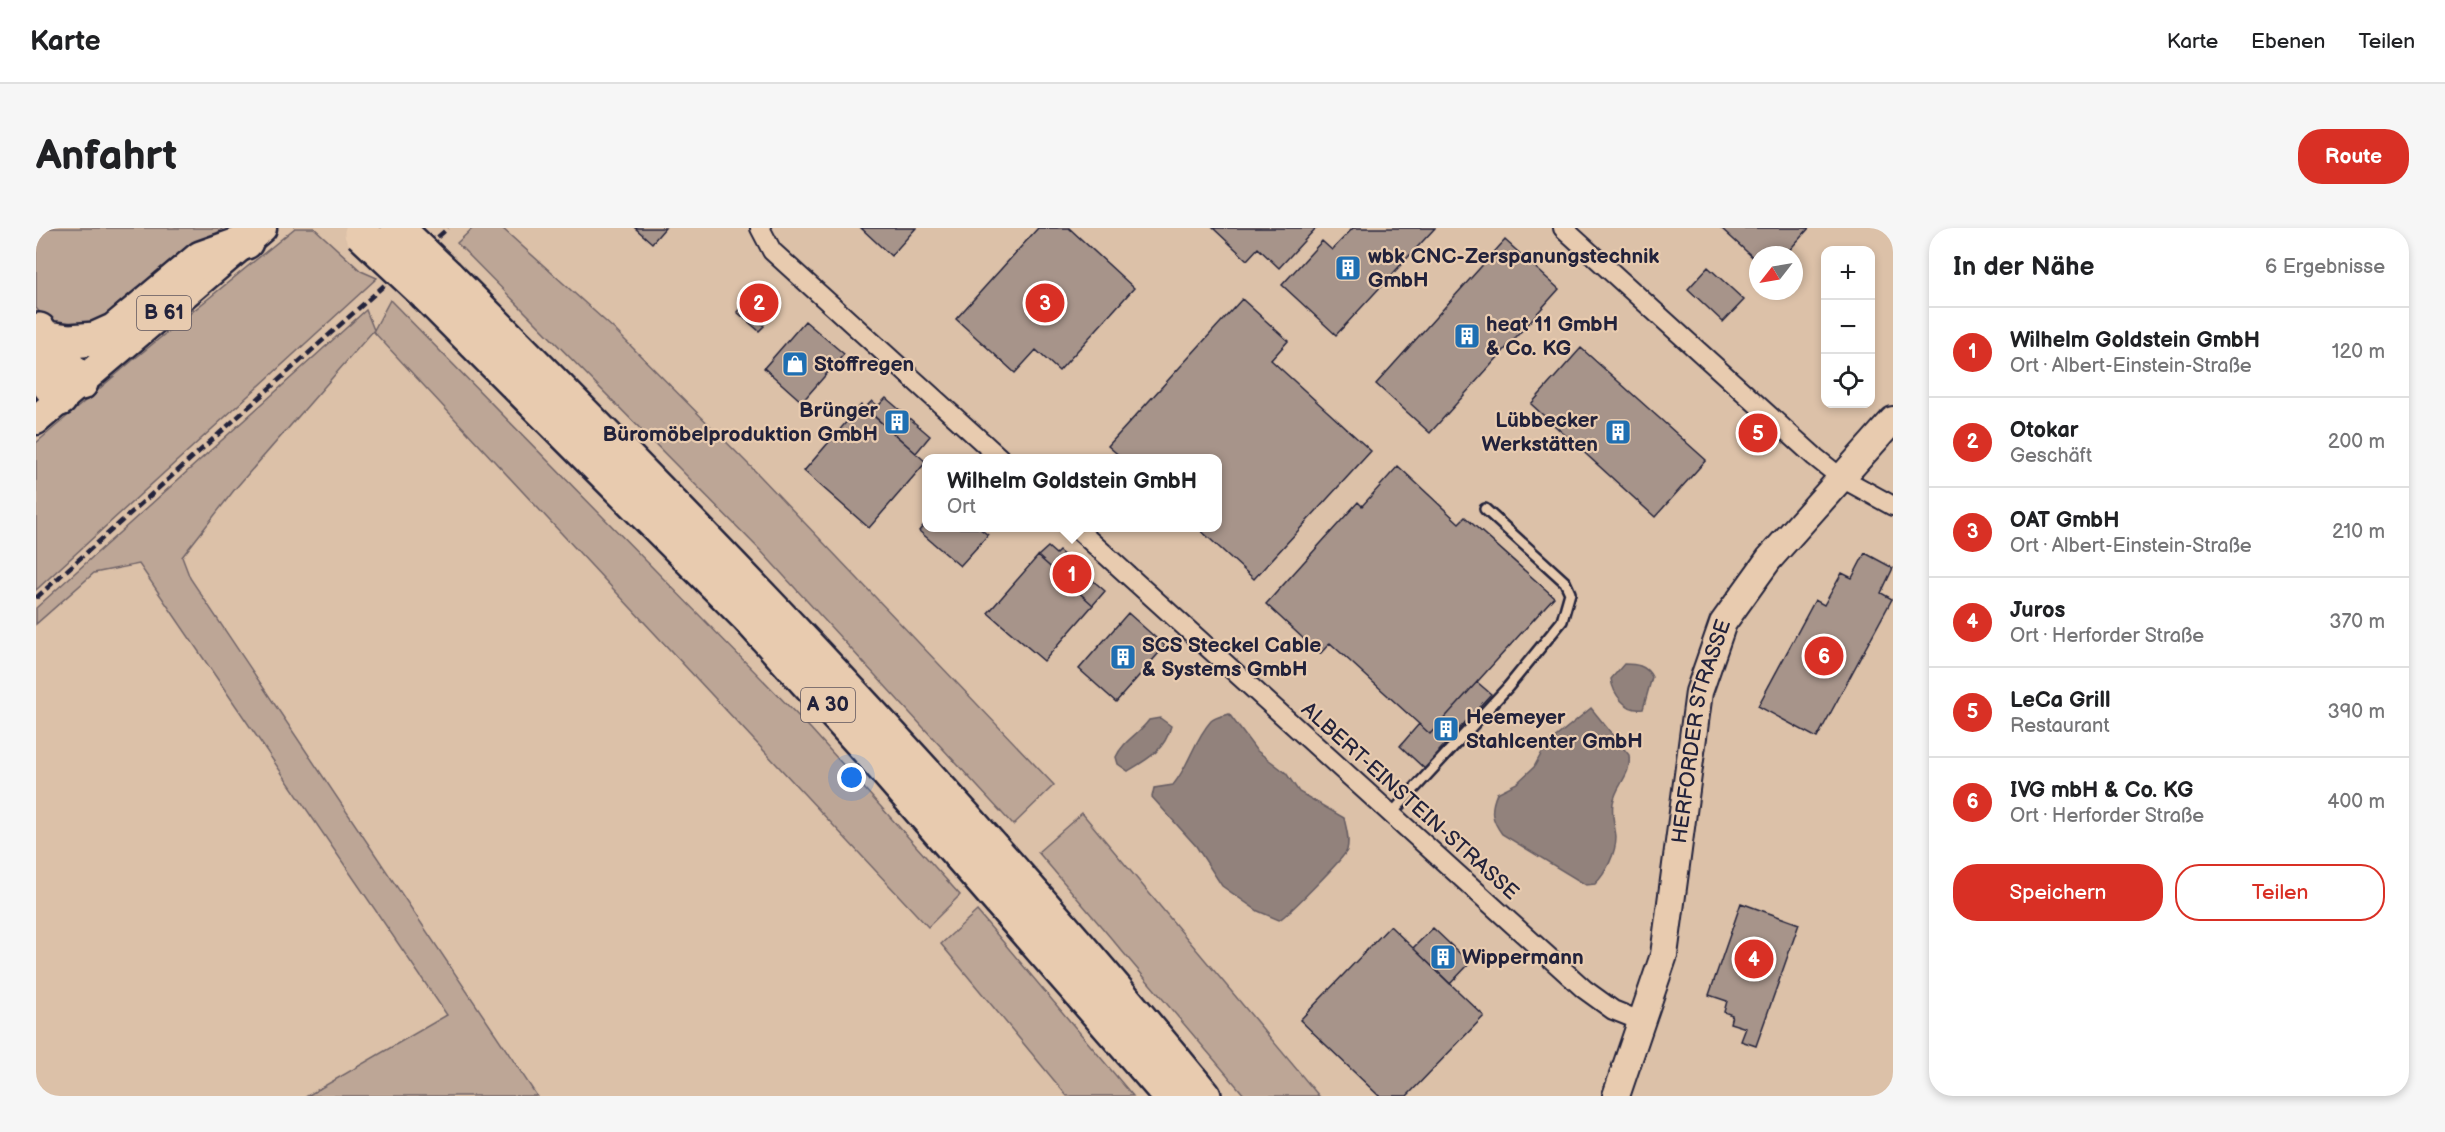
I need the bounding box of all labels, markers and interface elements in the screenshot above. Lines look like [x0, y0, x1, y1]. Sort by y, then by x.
text: Karte [30, 25, 101, 58]
text: Karte [2167, 29, 2218, 54]
text: Ebenen [2251, 29, 2325, 54]
text: Teilen [2358, 29, 2415, 54]
button: Route [2298, 129, 2409, 184]
text: Anfahrt [36, 131, 177, 182]
place label: wbk CNC-Zerspanungstechnik GmbH [1368, 244, 1659, 293]
north arrow [1749, 246, 1803, 300]
map controls [1821, 246, 1875, 408]
button: + [1821, 246, 1875, 300]
text: In der Nähe [1953, 252, 2095, 283]
building icon: wbk CNC-Zerspanungstechnik GmbH [1333, 253, 1363, 283]
text: 6 Ergebnisse [2265, 255, 2385, 279]
pin: 2 [740, 280, 778, 326]
pin: 3 [1026, 280, 1064, 326]
road number: B 61 [137, 296, 191, 330]
button: − [1821, 300, 1875, 354]
place label: heat 11 GmbH & Co. KG [1486, 312, 1618, 361]
building icon: heat 11 GmbH & Co. KG [1452, 321, 1482, 351]
text: Wilhelm Goldstein GmbH [2010, 327, 2260, 354]
text: 1 [1968, 340, 1977, 364]
text: 120 m [2332, 340, 2385, 364]
shop icon: Stoffregen [780, 349, 810, 379]
place label: Stoffregen [814, 352, 914, 377]
button: locate [1821, 354, 1875, 408]
text: Ort · Albert-Einstein-Straße [2010, 354, 2252, 378]
place label: Brünger Büromöbelproduktion GmbH [603, 398, 879, 447]
building icon: Brünger Büromöbelproduktion GmbH [882, 407, 912, 437]
place label: Lübbecker Werkstätten [1482, 408, 1599, 457]
pin: 5 [1738, 410, 1778, 456]
building icon: Lübbecker Werkstätten [1603, 417, 1633, 447]
text: Otokar [2010, 417, 2079, 444]
text: 2 [1967, 430, 1978, 454]
text: 200 m [2328, 430, 2385, 454]
text: Geschäft [2010, 444, 2092, 468]
popup [922, 454, 1222, 532]
text: Wilhelm Goldstein GmbH [947, 468, 1197, 495]
text: Ort [947, 495, 976, 519]
text: OAT GmbH [2010, 507, 2119, 534]
text: 3 [1967, 520, 1978, 544]
text: 210 m [2332, 520, 2385, 544]
text: Ort · Albert-Einstein-Straße [2010, 534, 2252, 558]
pin: 1 [1052, 552, 1092, 596]
text: Juros [2010, 597, 2065, 624]
text: 4 [1967, 610, 1978, 634]
text: 370 m [2329, 610, 2385, 634]
street label: HERFORDER STRASSE [1666, 616, 1736, 845]
text: Ort · Herforder Straße [2010, 624, 2204, 648]
place label: SCS Steckel Cable & Systems GmbH [1142, 633, 1321, 682]
pin: 6 [1804, 634, 1844, 678]
building icon: SCS Steckel Cable & Systems GmbH [1108, 642, 1138, 672]
text: LeCa Grill [2010, 687, 2111, 714]
road number: A 30 [801, 688, 855, 722]
street label: ALBERT-EINSTEIN-STRASSE [1296, 697, 1524, 905]
text: 5 [1967, 700, 1978, 724]
text: 390 m [2327, 700, 2385, 724]
place label: Heemeyer Stahlcenter GmbH [1466, 705, 1643, 754]
building icon: Heemeyer Stahlcenter GmbH [1431, 714, 1461, 744]
text: Restaurant [2010, 714, 2110, 738]
your location [837, 763, 866, 792]
text: IVG mbH & Co. KG [2010, 777, 2193, 804]
text: 6 [1966, 790, 1979, 814]
text: 400 m [2327, 790, 2385, 814]
text: Ort · Herforder Straße [2010, 804, 2204, 828]
button: Speichern [1953, 864, 2163, 921]
button: Teilen [2175, 864, 2385, 921]
pin: 4 [1734, 936, 1774, 982]
building icon: Wippermann [1428, 942, 1458, 972]
place label: Wippermann [1462, 945, 1584, 970]

